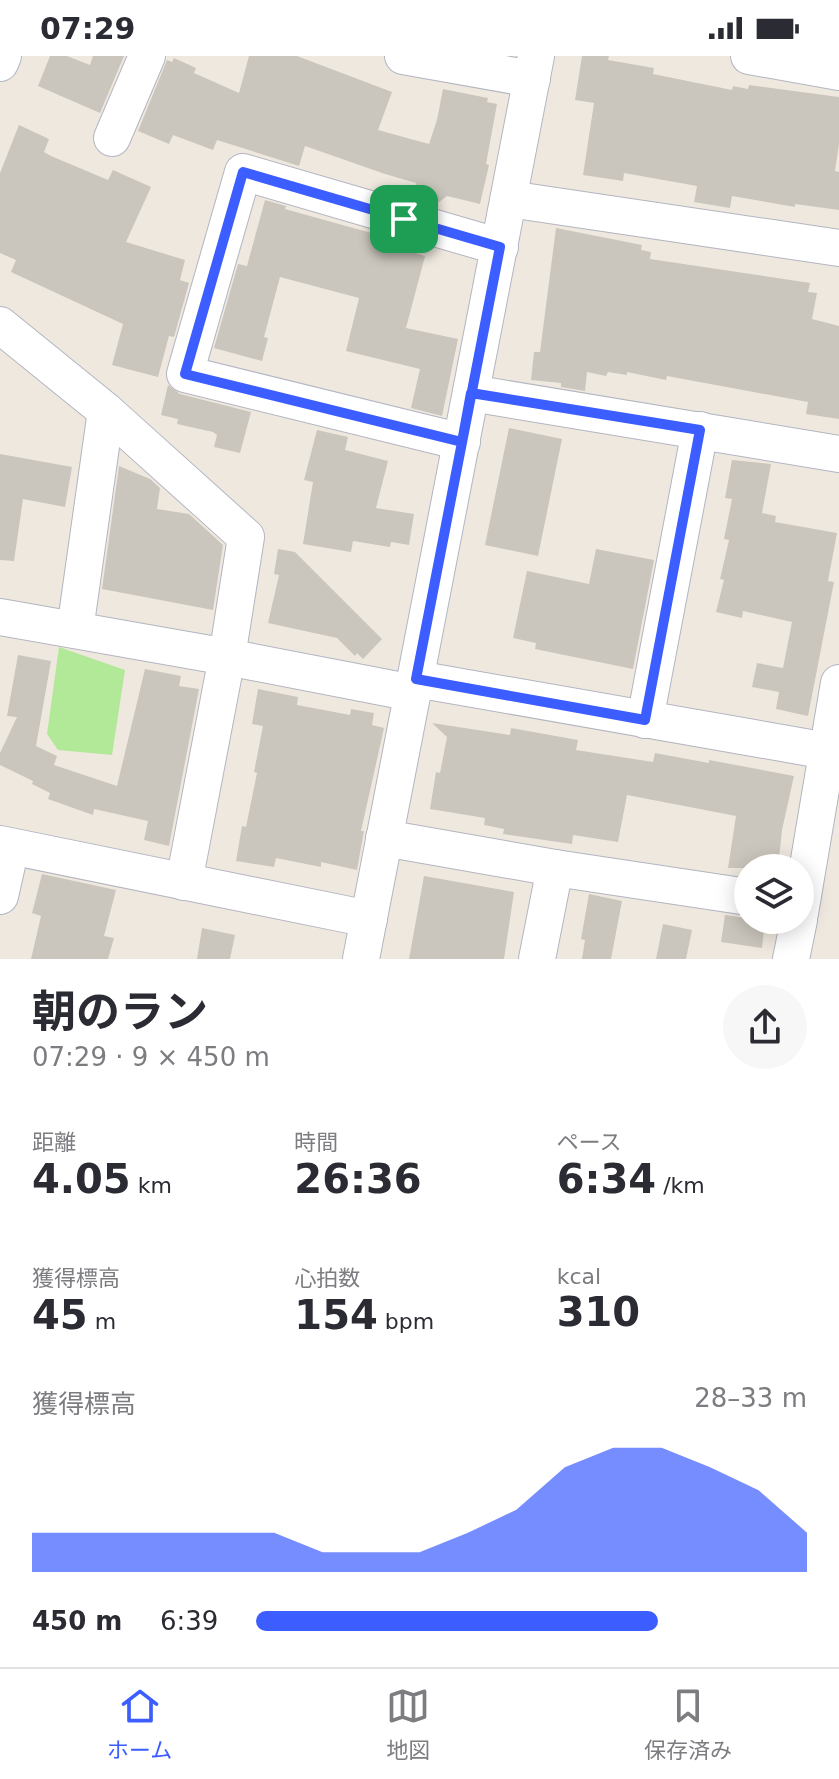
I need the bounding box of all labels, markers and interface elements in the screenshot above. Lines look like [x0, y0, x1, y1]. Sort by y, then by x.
text: 07:29 [40, 11, 136, 46]
pin [370, 185, 438, 253]
icon: arrive [382, 197, 426, 241]
map controls [734, 854, 814, 934]
button: layers [734, 854, 814, 934]
button: share [723, 985, 807, 1069]
text: 朝のラン [32, 986, 208, 1037]
text: 07:29 · 9 × 450 m [32, 1042, 270, 1072]
text: 距離 [32, 1130, 76, 1155]
text: 時間 [294, 1130, 338, 1155]
text: ペース [557, 1130, 622, 1155]
text: 4.05 [32, 1156, 131, 1202]
text: 26:36 [294, 1156, 422, 1202]
text: 6:34 [557, 1156, 656, 1202]
text: km [131, 1173, 172, 1198]
text: /km [656, 1173, 705, 1198]
text: kcal [557, 1264, 601, 1289]
text: 獲得標高 [32, 1266, 120, 1291]
text: 心拍数 [294, 1266, 360, 1291]
text: 310 [557, 1289, 640, 1335]
text: 45 [32, 1292, 88, 1338]
text: 154 [294, 1292, 378, 1338]
text: m [88, 1309, 116, 1334]
text: bpm [378, 1309, 434, 1334]
text: 28–33 m [694, 1383, 807, 1413]
text: 獲得標高 [32, 1389, 136, 1419]
text: 450 m [32, 1606, 122, 1636]
text: 6:39 [160, 1606, 218, 1636]
tab: ホーム [107, 1684, 172, 1764]
tab: 地図 [386, 1684, 430, 1764]
tab: 保存済み [644, 1684, 732, 1764]

